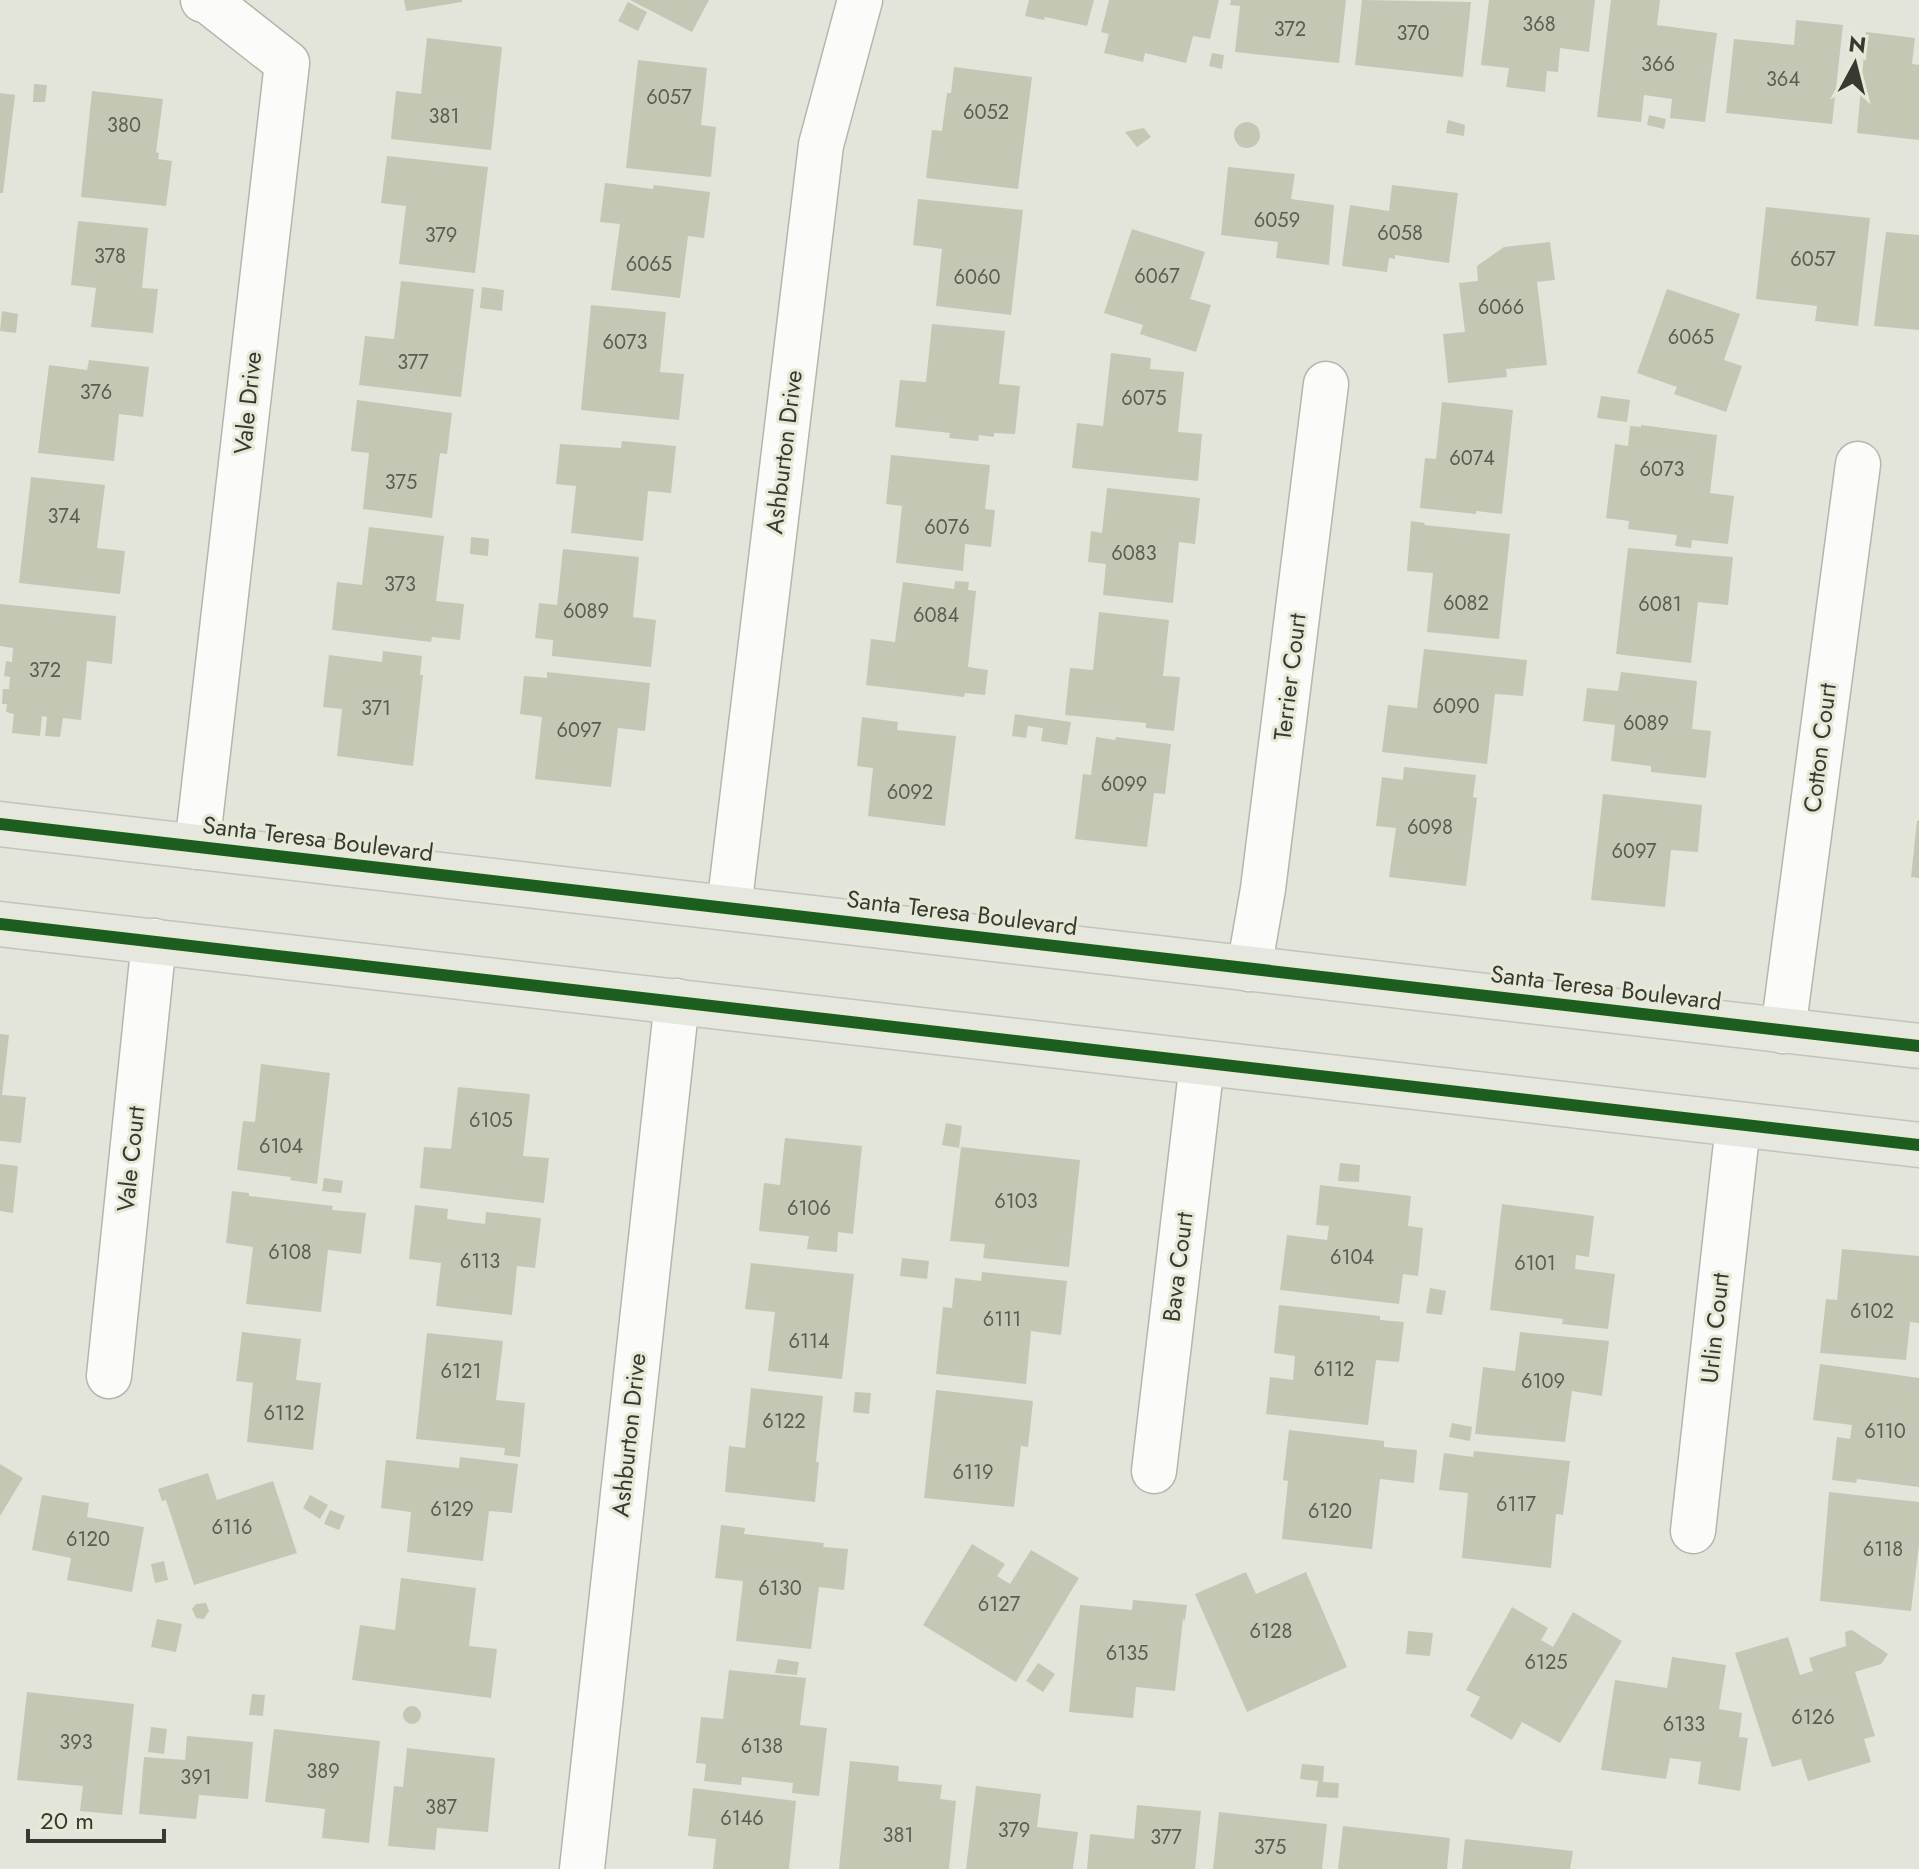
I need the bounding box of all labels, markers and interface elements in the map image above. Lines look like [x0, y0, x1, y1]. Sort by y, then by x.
house number: 368 [1522, 10, 1556, 39]
house number: 372 [1274, 15, 1306, 44]
house number: 370 [1396, 19, 1430, 48]
north arrow [1815, 24, 1895, 104]
text: N [1847, 27, 1868, 61]
house number: 366 [1641, 50, 1675, 79]
house number: 364 [1766, 65, 1800, 94]
house number: 6057 [646, 83, 692, 112]
house number: 6052 [963, 98, 1009, 127]
house number: 381 [429, 102, 459, 131]
house number: 380 [107, 111, 141, 140]
house number: 6059 [1254, 206, 1300, 235]
house number: 6058 [1377, 219, 1423, 248]
house number: 379 [425, 221, 457, 250]
house number: 378 [94, 242, 126, 271]
house number: 6057 [1790, 245, 1836, 274]
house number: 6065 [626, 250, 672, 279]
house number: 6067 [1134, 262, 1180, 291]
house number: 6060 [953, 263, 1001, 292]
house number: 6066 [1478, 293, 1524, 322]
house number: 6065 [1668, 323, 1714, 352]
house number: 6073 [603, 328, 648, 357]
house number: 377 [397, 348, 429, 377]
street label: Vale Drive [225, 350, 270, 456]
street label: Ashburton Drive [756, 368, 811, 536]
house number: 376 [80, 378, 112, 407]
house number: 6075 [1121, 384, 1167, 413]
house number: 6074 [1449, 444, 1495, 473]
house number: 6073 [1640, 455, 1685, 484]
house number: 375 [385, 468, 417, 497]
house number: 374 [48, 502, 81, 531]
house number: 6076 [924, 513, 970, 542]
house number: 6083 [1111, 539, 1157, 568]
house number: 373 [384, 570, 416, 599]
house number: 6082 [1443, 589, 1489, 618]
house number: 6081 [1638, 590, 1682, 619]
house number: 6089 [563, 597, 609, 626]
house number: 6084 [913, 601, 959, 630]
street label: Terrier Court [1264, 611, 1315, 742]
house number: 372 [29, 656, 61, 685]
street label: Cotton Court [1794, 681, 1845, 815]
house number: 6090 [1432, 692, 1480, 721]
house number: 371 [361, 694, 391, 723]
house number: 6089 [1623, 709, 1669, 738]
house number: 6097 [557, 716, 602, 745]
house number: 6099 [1101, 770, 1147, 799]
house number: 6092 [887, 778, 933, 807]
street label: Santa Teresa Boulevard [201, 807, 435, 870]
house number: 6098 [1407, 813, 1453, 842]
house number: 6097 [1612, 837, 1657, 866]
street label: Santa Teresa Boulevard [845, 881, 1079, 944]
street label: Santa Teresa Boulevard [1489, 956, 1723, 1019]
street label: Vale Court [108, 1104, 153, 1214]
house number: 6105 [469, 1106, 513, 1135]
house number: 6104 [259, 1132, 303, 1161]
house number: 6103 [994, 1187, 1038, 1216]
house number: 6106 [787, 1194, 831, 1223]
street label: Bava Court [1153, 1210, 1202, 1324]
house number: 6108 [268, 1238, 312, 1267]
house number: 6104 [1330, 1243, 1374, 1272]
house number: 6113 [460, 1247, 500, 1276]
house number: 6101 [1514, 1249, 1556, 1278]
street label: Urlin Court [1691, 1271, 1738, 1385]
house number: 6102 [1850, 1297, 1894, 1326]
house number: 6111 [983, 1305, 1021, 1334]
house number: 6114 [788, 1327, 830, 1356]
street label: Ashburton Drive [602, 1351, 655, 1519]
house number: 6112 [1314, 1355, 1354, 1384]
house number: 6121 [441, 1357, 481, 1386]
house number: 6109 [1521, 1367, 1565, 1396]
house number: 6112 [264, 1399, 304, 1428]
house number: 6122 [762, 1407, 806, 1436]
house number: 6110 [1864, 1417, 1906, 1446]
house number: 6119 [952, 1458, 994, 1487]
house number: 6117 [1496, 1490, 1537, 1519]
house number: 6129 [430, 1495, 474, 1524]
house number: 6120 [1308, 1497, 1352, 1526]
house number: 6116 [211, 1513, 253, 1542]
house number: 6120 [66, 1525, 110, 1554]
house number: 6118 [1863, 1535, 1903, 1564]
house number: 6130 [758, 1574, 802, 1603]
house number: 6127 [978, 1590, 1021, 1619]
house number: 6128 [1250, 1617, 1292, 1646]
house number: 6135 [1106, 1639, 1148, 1668]
house number: 6125 [1524, 1648, 1568, 1677]
house number: 6126 [1791, 1703, 1835, 1732]
house number: 6133 [1663, 1710, 1705, 1739]
house number: 393 [59, 1728, 93, 1757]
house number: 6138 [741, 1732, 783, 1761]
house number: 389 [306, 1757, 340, 1786]
house number: 391 [180, 1763, 212, 1792]
scale bar [28, 1793, 164, 1843]
house number: 387 [425, 1793, 458, 1822]
text: 20 m [40, 1803, 94, 1838]
house number: 6146 [720, 1804, 764, 1833]
house number: 379 [998, 1816, 1030, 1845]
house number: 381 [883, 1821, 913, 1850]
house number: 377 [1150, 1823, 1182, 1852]
house number: 375 [1254, 1833, 1286, 1862]

